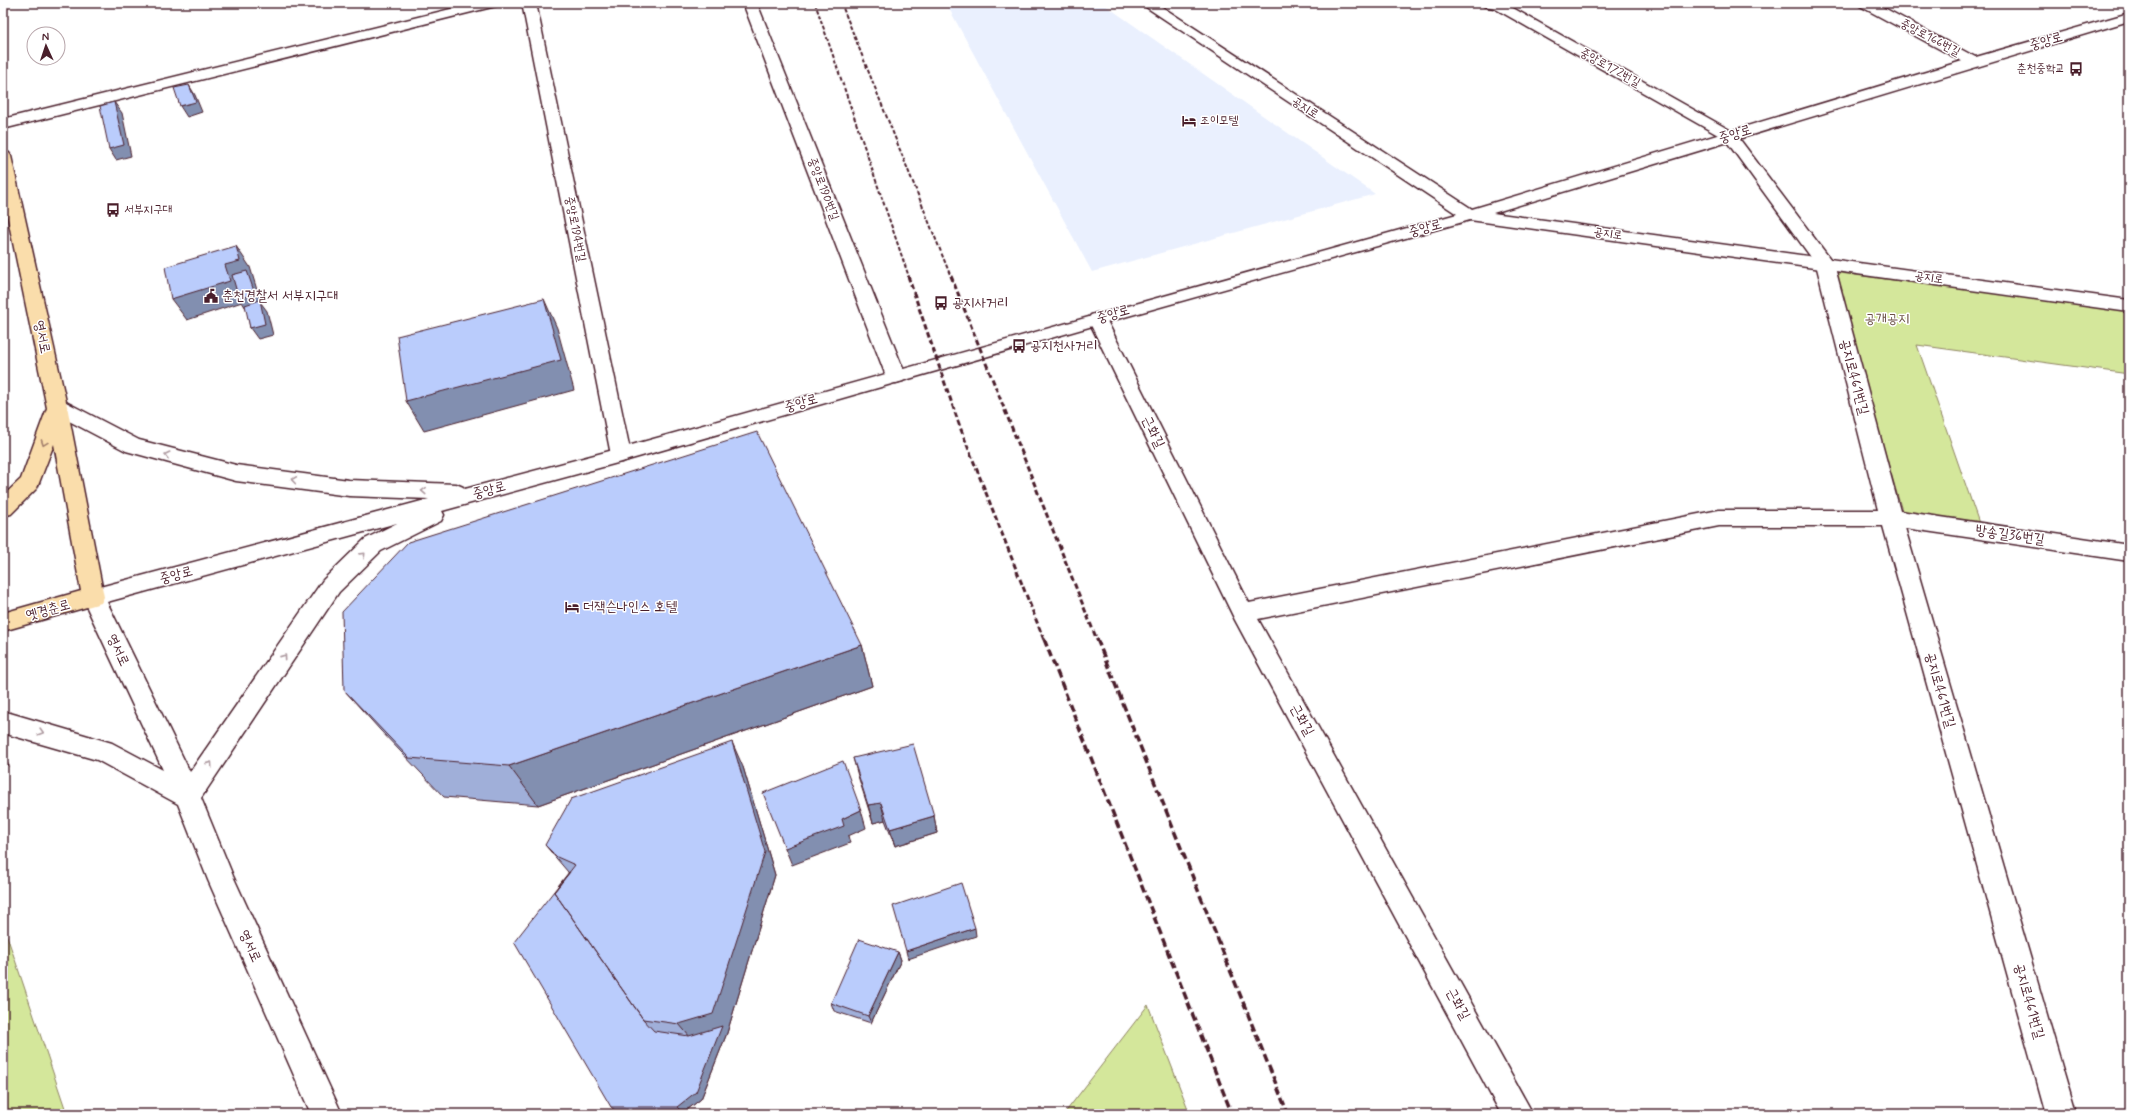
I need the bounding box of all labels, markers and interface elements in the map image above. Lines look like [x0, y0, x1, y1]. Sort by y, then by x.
street label: 중앙로166번길 [1897, 15, 1963, 61]
north arrow [26, 26, 66, 66]
street label: 중앙로 [2027, 28, 2065, 54]
text: N [42, 30, 50, 44]
street label: 중앙로172번길 [1577, 45, 1643, 91]
place label: 춘천중학교 [2017, 61, 2065, 77]
bus stop icon: 춘천중학교 [2068, 61, 2084, 77]
street label: 공지로 [1288, 93, 1322, 123]
hotel icon: 조이모텔 [1181, 113, 1197, 129]
place label: 조이모텔 [1200, 113, 1239, 129]
street label: 중앙로 [1716, 120, 1754, 148]
street label: 중앙로190번길 [804, 155, 842, 223]
street label: 중앙로194번길 [561, 195, 589, 264]
bus stop icon: 서부지구대 [105, 202, 121, 218]
place label: 서부지구대 [124, 202, 172, 218]
street label: 중앙로 [1406, 215, 1444, 241]
street label: 공지로 [1593, 224, 1623, 244]
street label: 공지로 [1914, 268, 1944, 288]
place label: 춘천경찰서 서부지구대 [222, 287, 338, 305]
public building icon: 춘천경찰서 서부지구대 [203, 288, 219, 304]
place label: 공지사거리 [952, 294, 1008, 312]
bus stop icon: 공지사거리 [933, 295, 949, 311]
street label: 중앙로 [1094, 301, 1132, 327]
park label: 공개공지 [1864, 310, 1910, 328]
street label: 영서로 [30, 319, 54, 355]
place label: 공지천사거리 [1030, 337, 1098, 355]
street label: 공지로461번길 [1835, 337, 1873, 418]
bus stop icon: 공지천사거리 [1011, 338, 1027, 354]
street label: 중앙로 [782, 390, 820, 416]
street label: 근화길 [1138, 413, 1169, 452]
one-way arrow [40, 440, 49, 447]
one-way arrow [164, 451, 171, 460]
one-way arrow [291, 476, 297, 485]
street label: 중앙로 [470, 477, 508, 503]
one-way arrow [421, 487, 427, 495]
street label: 방송길36번길 [1974, 521, 2047, 549]
one-way arrow [358, 552, 366, 560]
street label: 중앙로 [157, 562, 195, 588]
street label: 옛경춘로 [24, 595, 72, 625]
place label: 더잭슨나인스 호텔 [583, 598, 678, 616]
hotel icon: 더잭슨나인스 호텔 [564, 599, 580, 615]
street label: 영서로 [103, 631, 133, 669]
street label: 공지로461번길 [1921, 650, 1960, 731]
one-way arrow [279, 655, 286, 662]
street label: 근화길 [1286, 701, 1318, 740]
one-way arrow [37, 728, 44, 736]
one-way arrow [205, 762, 212, 769]
street label: 영서로 [235, 927, 265, 965]
street label: 공지로461번길 [2010, 961, 2049, 1042]
street label: 근화길 [1442, 985, 1474, 1024]

